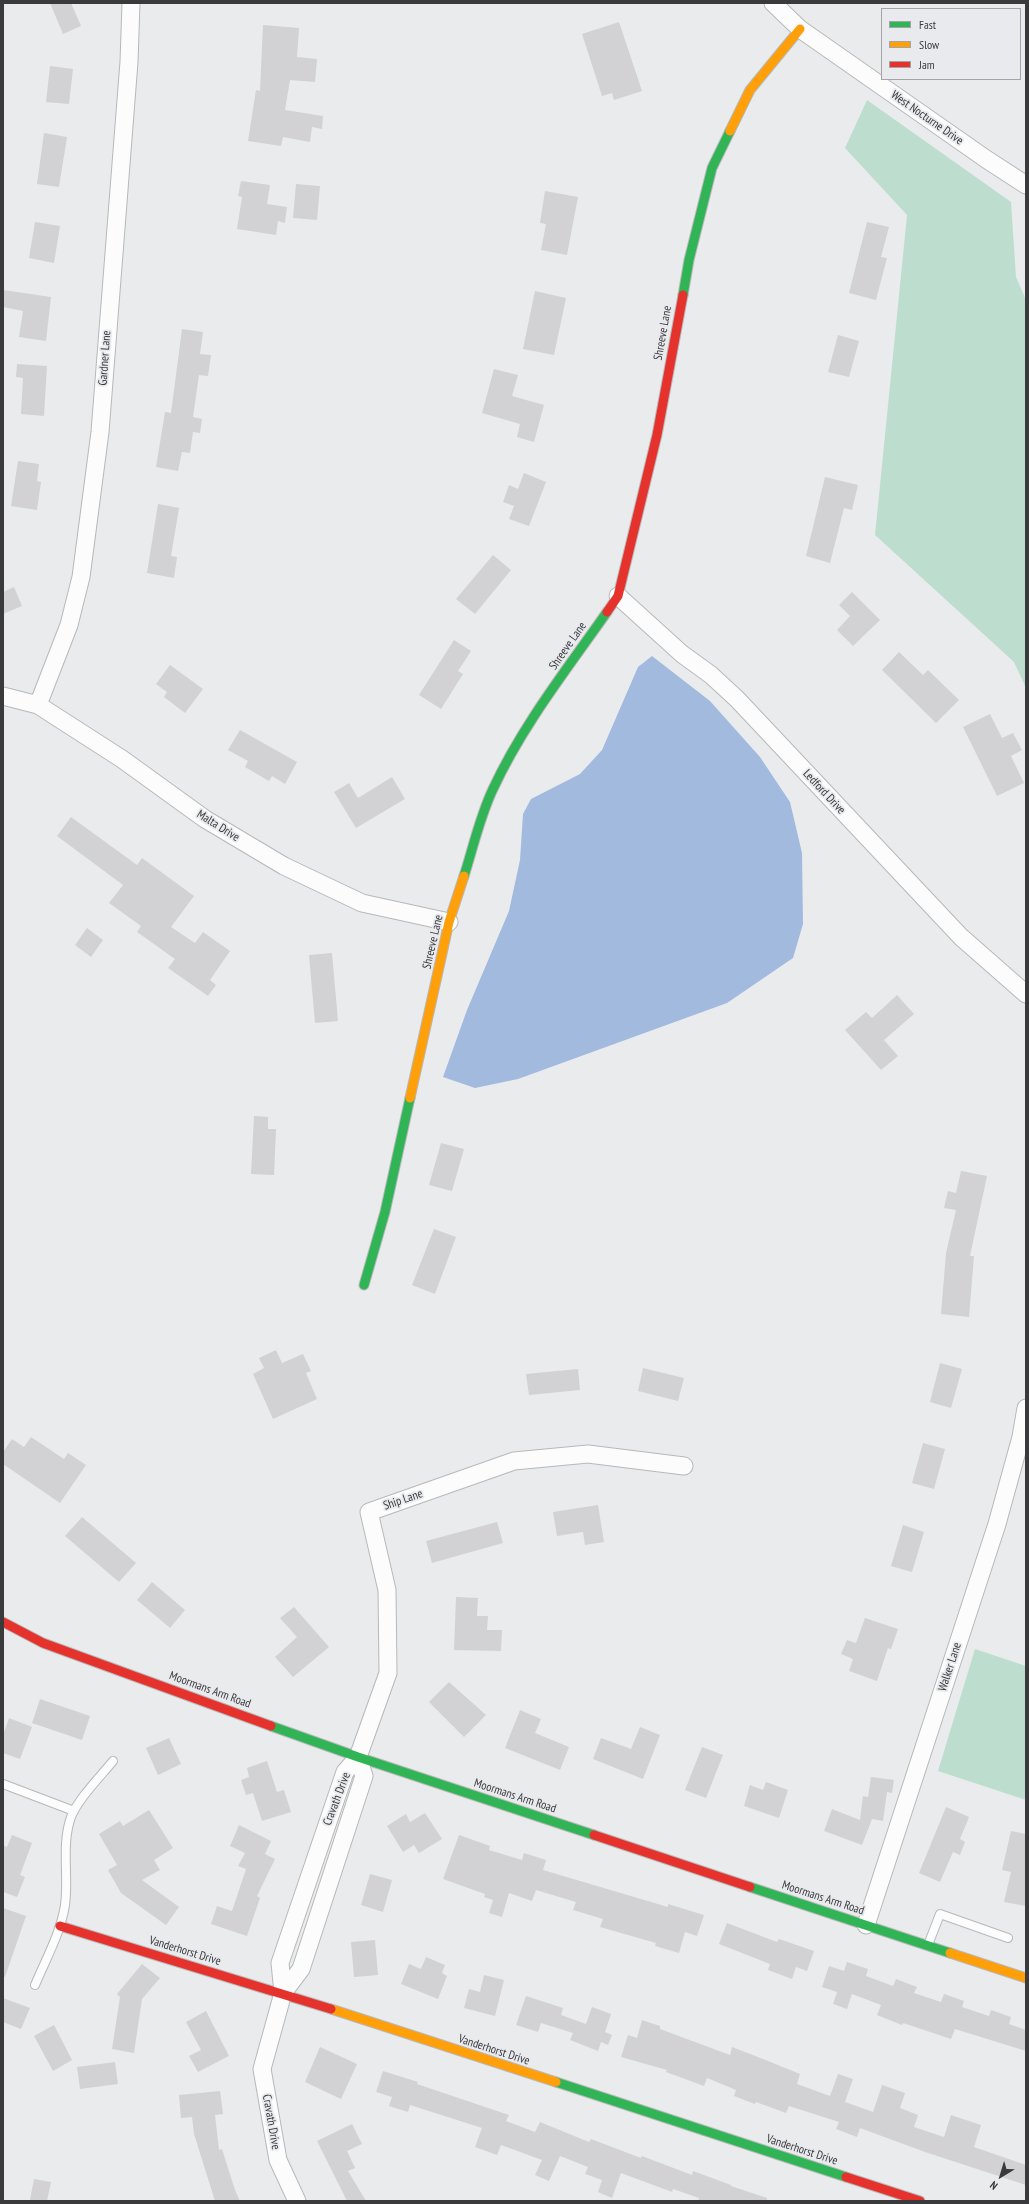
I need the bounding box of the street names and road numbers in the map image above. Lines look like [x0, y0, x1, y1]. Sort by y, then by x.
street label: West Nocturne Drive [888, 88, 966, 148]
street label: Shreeve Lane [651, 305, 675, 361]
street label: Gardner Lane [96, 330, 114, 386]
street label: Shreeve Lane [546, 619, 590, 673]
street label: Ledford Drive [800, 767, 848, 817]
street label: Malta Drive [194, 807, 242, 845]
street label: Shreeve Lane [420, 913, 446, 971]
street label: Ship Lane [381, 1487, 425, 1513]
street label: Walker Lane [935, 1641, 965, 1693]
street label: Moormans Arm Road [167, 1669, 253, 1711]
street label: Cravath Drive [320, 1770, 354, 1828]
street label: Moormans Arm Road [472, 1776, 558, 1816]
street label: Moormans Arm Road [780, 1878, 866, 1918]
street label: Vanderhorst Drive [147, 1933, 223, 1969]
street label: Vanderhorst Drive [457, 2032, 531, 2068]
street label: Cravath Drive [259, 2093, 283, 2151]
street label: Vanderhorst Drive [765, 2132, 839, 2168]

